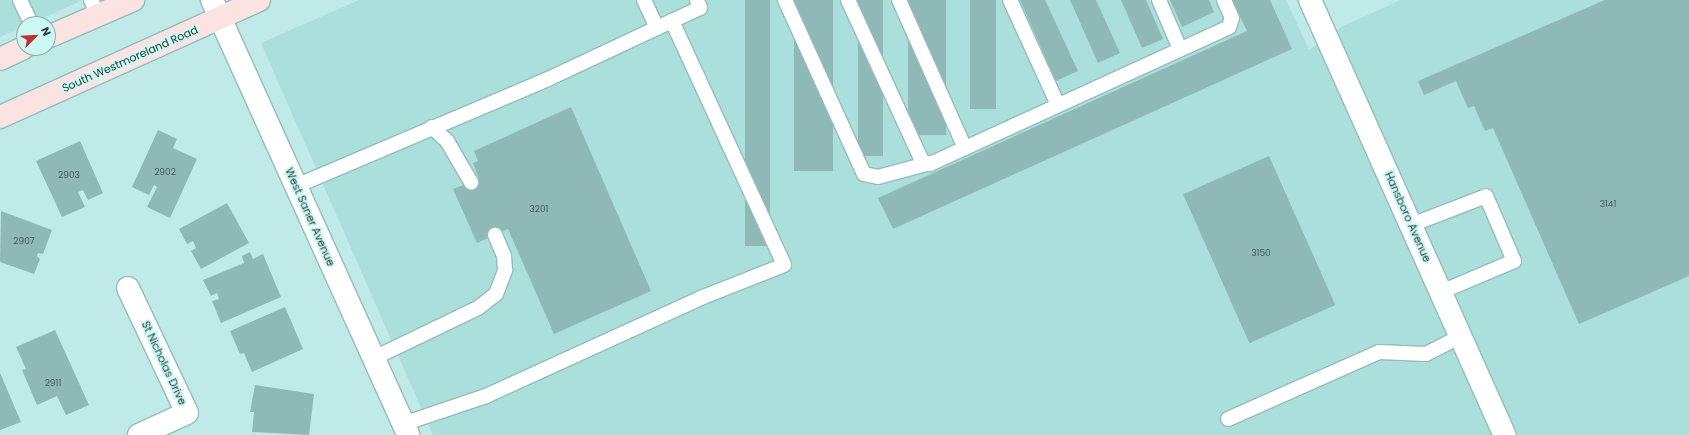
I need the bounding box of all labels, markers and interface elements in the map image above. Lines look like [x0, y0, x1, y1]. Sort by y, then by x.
north arrow [16, 16, 56, 56]
street label: South Westmoreland Road [60, 23, 200, 95]
text: N [37, 24, 55, 39]
street label: West Saner Avenue [282, 166, 338, 268]
house number: 2902 [154, 167, 176, 177]
house number: 2903 [58, 170, 80, 180]
street label: Hansboro Avenue [1382, 170, 1434, 264]
house number: 3141 [1600, 199, 1616, 209]
house number: 3201 [529, 204, 549, 214]
house number: 2907 [13, 236, 35, 246]
house number: 3150 [1251, 248, 1271, 258]
street label: St Nicholas Drive [139, 319, 189, 407]
house number: 2911 [45, 378, 61, 388]

